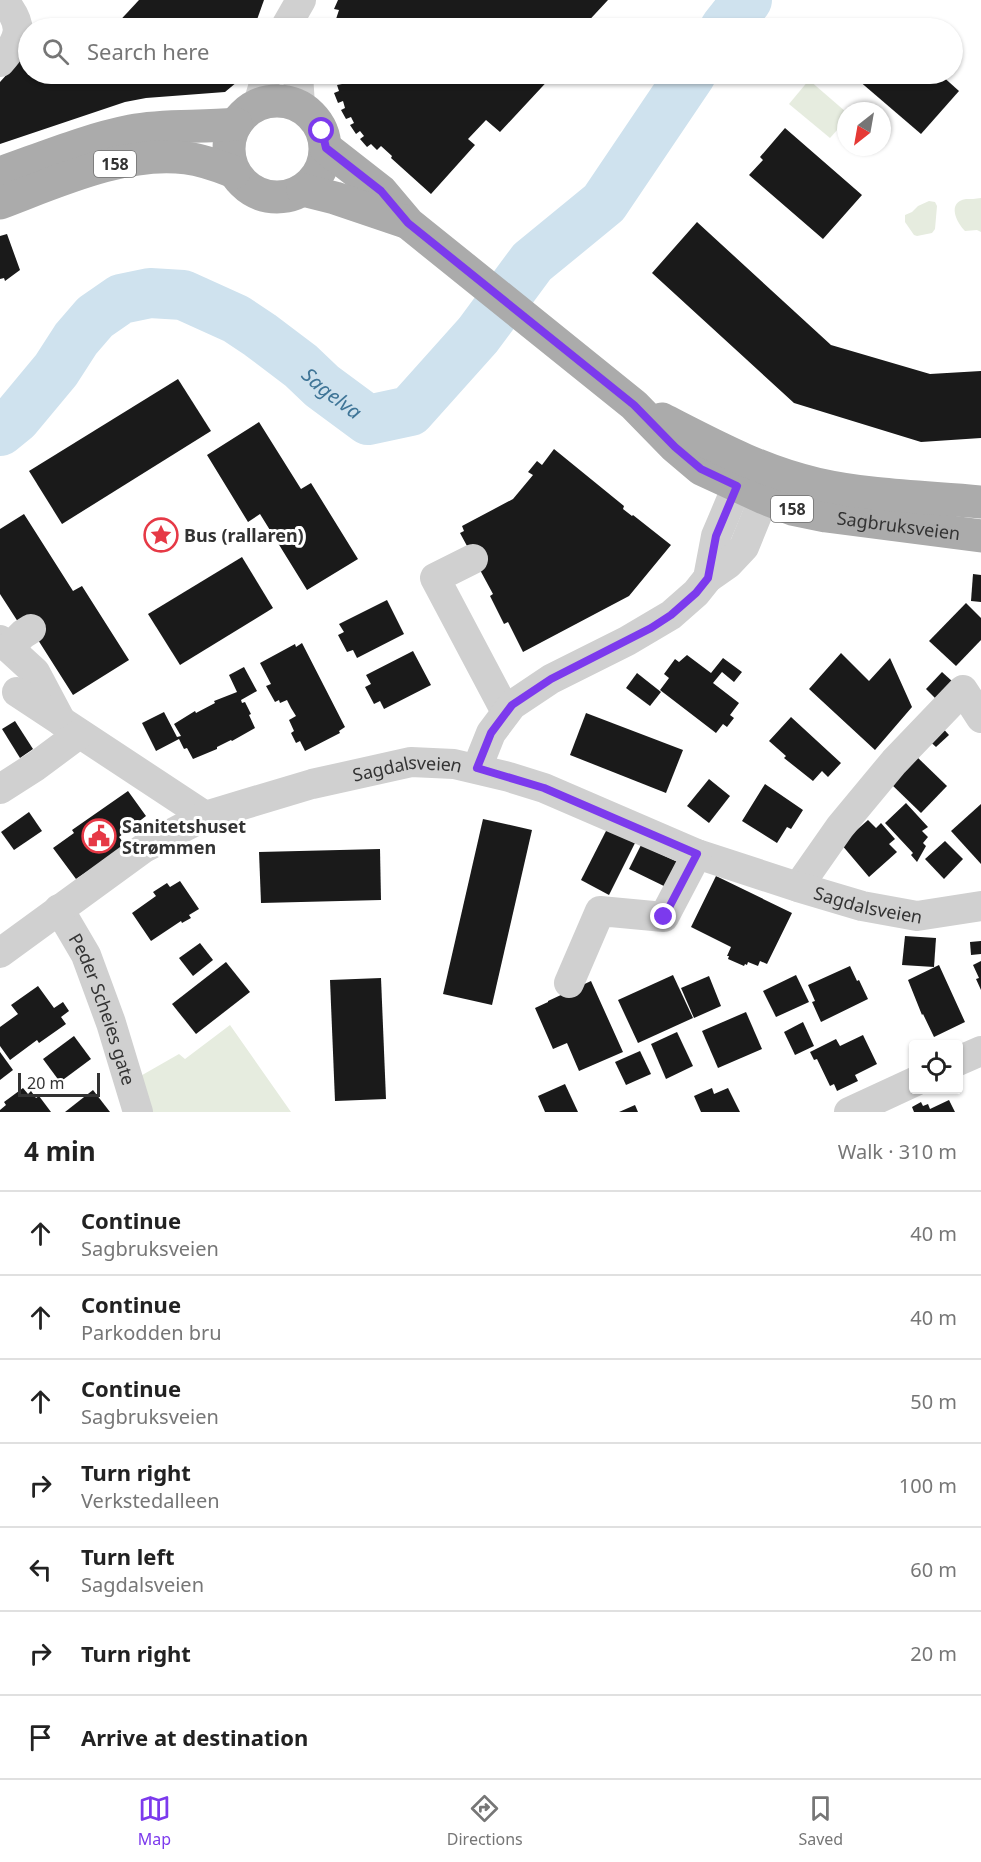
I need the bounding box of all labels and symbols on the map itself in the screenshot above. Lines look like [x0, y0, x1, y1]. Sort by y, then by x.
north arrow [837, 102, 891, 156]
route start [308, 117, 334, 143]
road number: 158 [94, 151, 136, 177]
water label: Sagelva [297, 361, 368, 425]
road number: 158 [771, 496, 813, 522]
street label: Sagbruksveien [836, 506, 962, 545]
place icon: Bus (rallaren) [143, 517, 179, 553]
place label: Bus (rallaren) [184, 523, 304, 547]
street label: Sagdalsveien [350, 750, 465, 787]
place label: Sanitetshuset Strømmen [122, 814, 246, 859]
public building icon: Sanitetshuset Strømmen [81, 818, 117, 854]
street label: Sagdalsveien [811, 880, 924, 929]
route end [650, 903, 676, 929]
street label: Peder Scheies gate [64, 929, 141, 1088]
scale bar [18, 1070, 100, 1098]

